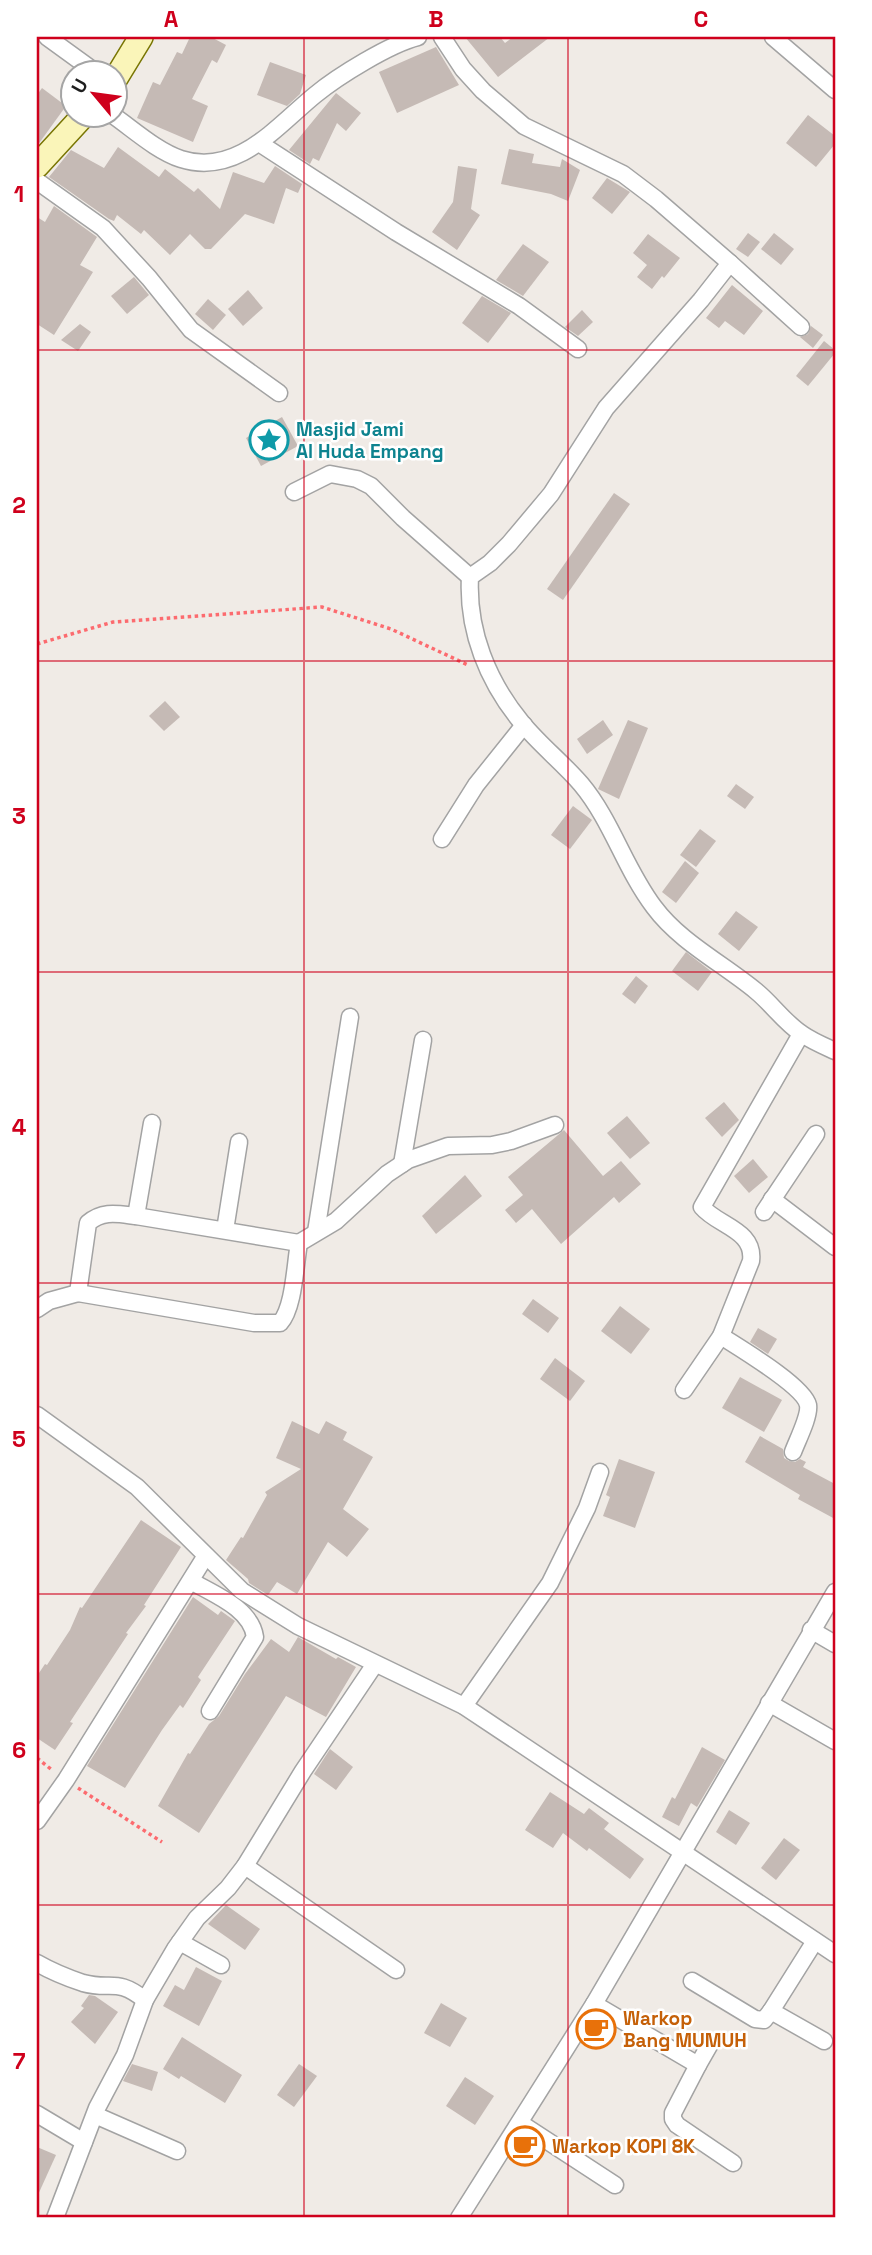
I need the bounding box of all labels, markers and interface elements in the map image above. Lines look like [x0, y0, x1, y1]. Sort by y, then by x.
text: A [164, 4, 179, 34]
text: B [428, 4, 444, 34]
text: C [694, 4, 708, 34]
north arrow [60, 60, 130, 130]
text: U [66, 74, 94, 98]
text: 1 [14, 179, 24, 209]
place label: Masjid Jami Al Huda Empang [296, 417, 444, 464]
place icon: Masjid Jami Al Huda Empang [248, 419, 290, 461]
text: 2 [12, 490, 26, 520]
text: 3 [12, 801, 26, 831]
text: 4 [12, 1112, 27, 1142]
text: 5 [12, 1424, 26, 1454]
text: 6 [12, 1735, 26, 1765]
place label: Warkop Bang MUMUH [623, 2006, 747, 2053]
cafe icon: Warkop Bang MUMUH [575, 2008, 617, 2050]
text: 7 [13, 2046, 26, 2076]
cafe icon: Warkop KOPI 8K [504, 2125, 546, 2167]
place label: Warkop KOPI 8K [552, 2134, 695, 2159]

